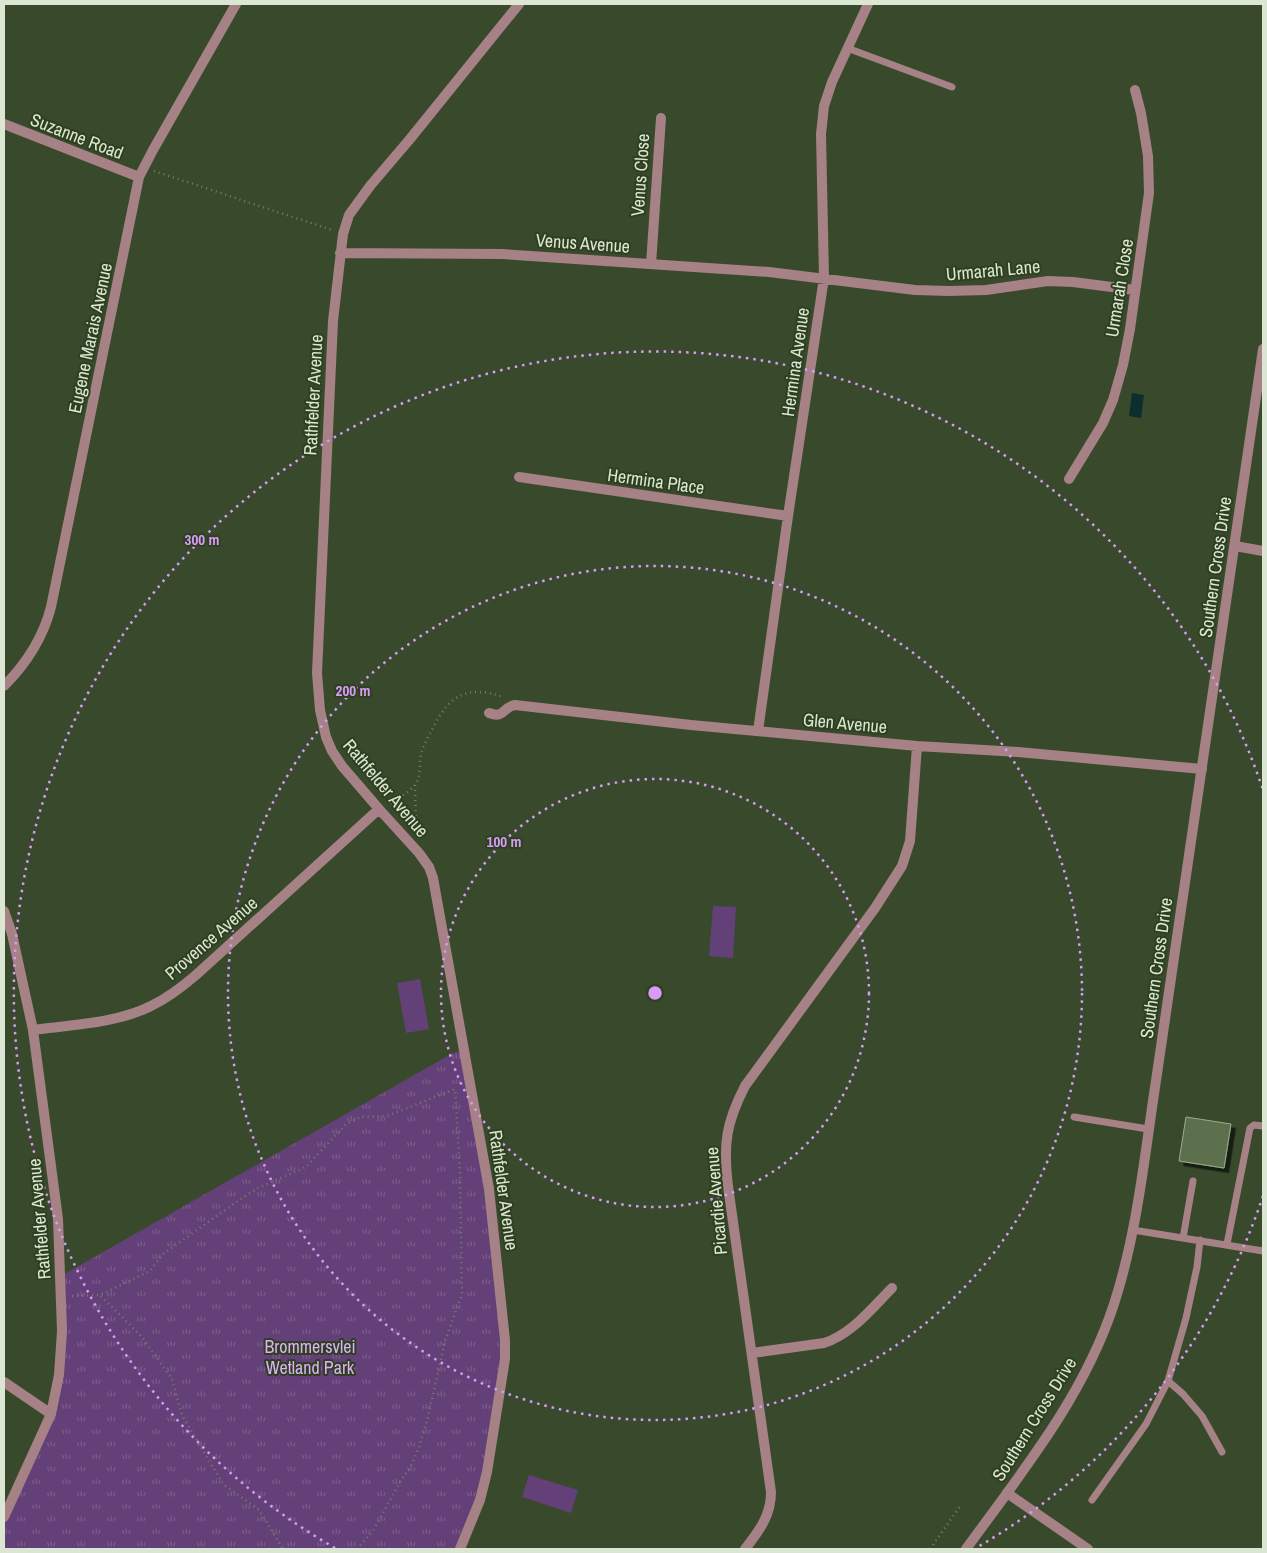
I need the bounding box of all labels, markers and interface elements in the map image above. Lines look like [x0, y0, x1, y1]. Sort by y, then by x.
street label: Suzanne Road [27, 107, 127, 165]
street label: Venus Close [625, 133, 655, 217]
street label: Venus Avenue [535, 227, 631, 259]
street label: Urmarah Close [1099, 237, 1139, 339]
street label: Urmarah Lane [945, 253, 1041, 287]
street label: Eugene Marais Avenue [62, 260, 118, 416]
street label: Hermina Avenue [775, 306, 815, 418]
street label: Rathfelder Avenue [297, 334, 329, 456]
street label: Hermina Place [606, 462, 706, 500]
street label: Southern Cross Drive [1193, 495, 1237, 639]
text: 300 m [185, 529, 219, 550]
text: 200 m [336, 680, 370, 701]
street label: Glen Avenue [802, 707, 888, 739]
street label: Rathfelder Avenue [337, 734, 435, 842]
text: 100 m [487, 831, 521, 852]
street label: Provence Avenue [159, 891, 263, 985]
street label: Southern Cross Drive [1134, 896, 1178, 1040]
centre of rings [646, 984, 664, 1002]
street label: Rathfelder Avenue [483, 1128, 525, 1252]
street label: Picardie Avenue [699, 1146, 733, 1256]
street label: Rathfelder Avenue [21, 1158, 57, 1280]
park label: Brommersvlei Wetland Park [264, 1334, 356, 1380]
street label: Southern Cross Drive [986, 1352, 1082, 1486]

